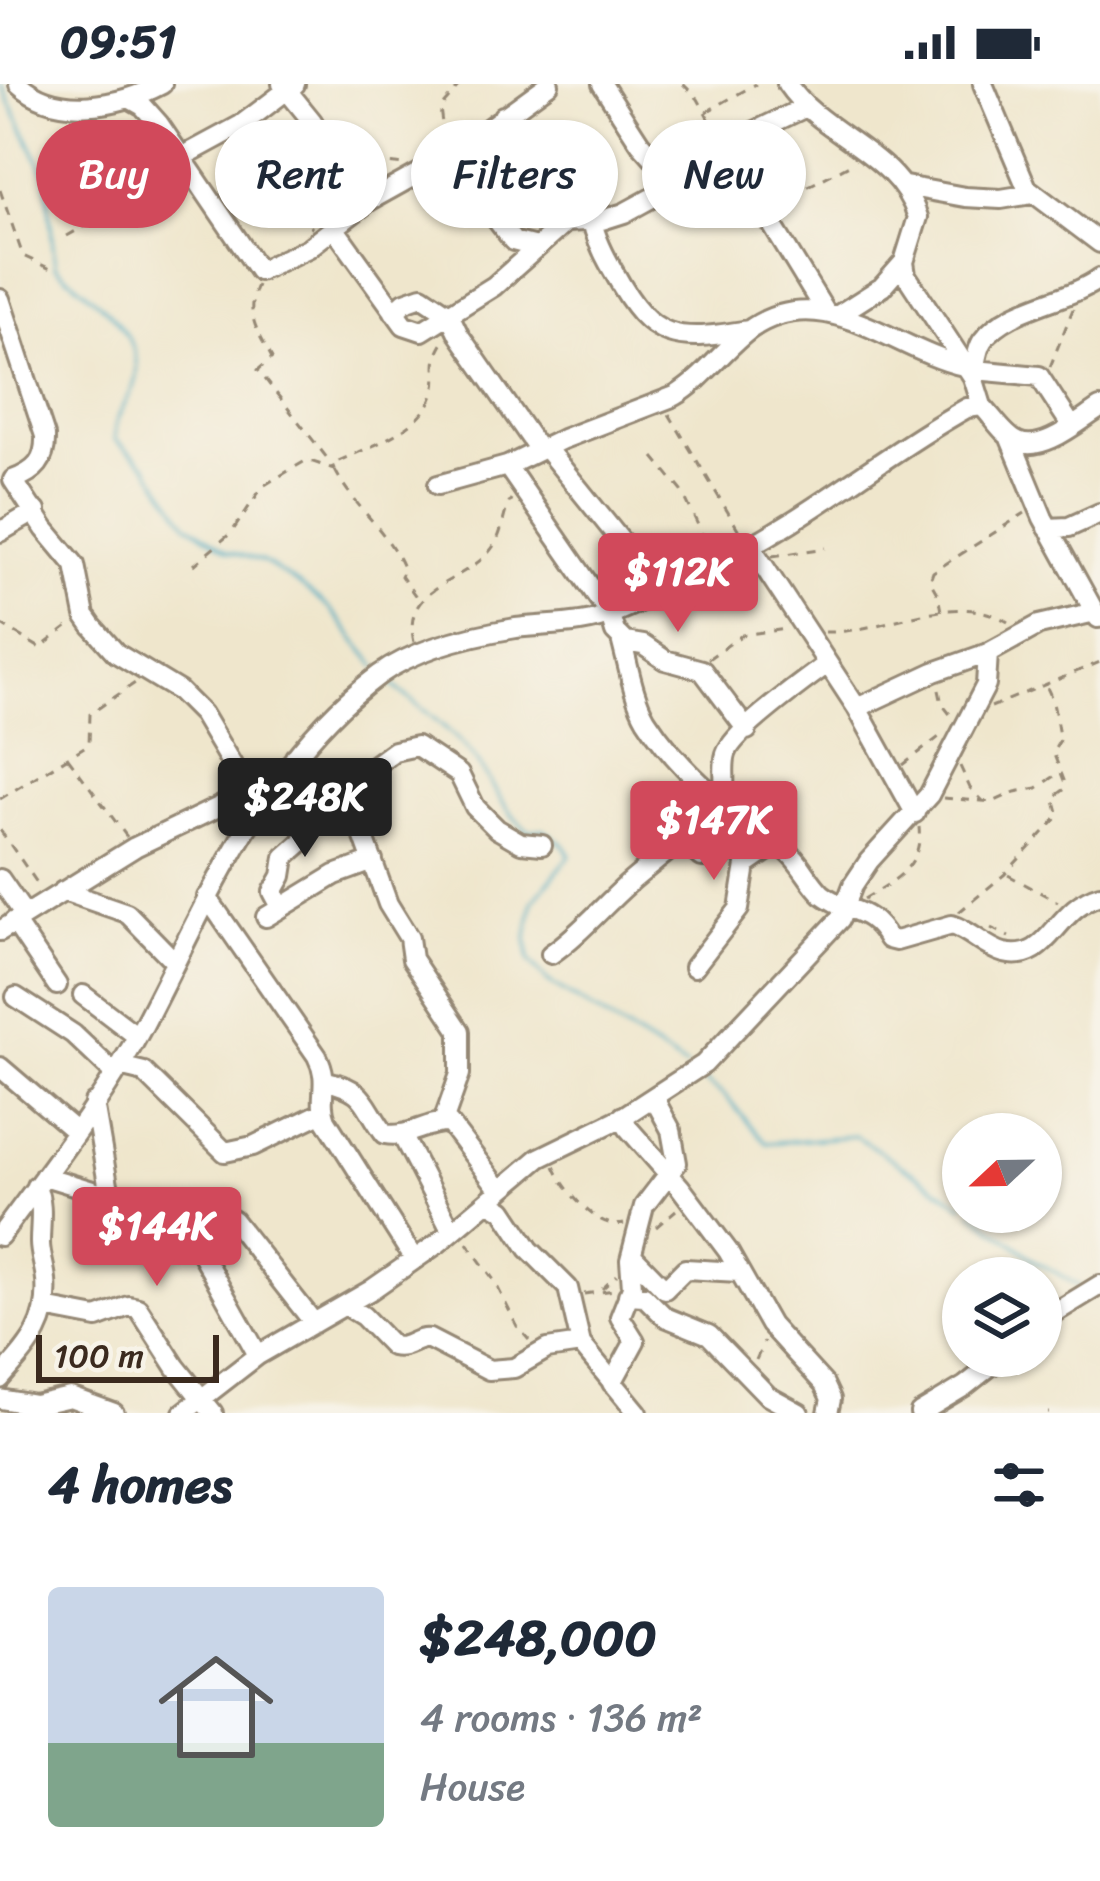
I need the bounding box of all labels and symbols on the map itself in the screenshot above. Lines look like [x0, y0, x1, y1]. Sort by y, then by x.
pin: $112K [594, 533, 762, 635]
pin: $248K [221, 758, 389, 860]
pin: $147K [630, 781, 798, 883]
north arrow [942, 1113, 1062, 1233]
pin: $144K [73, 1187, 241, 1289]
scale bar [36, 1329, 219, 1382]

